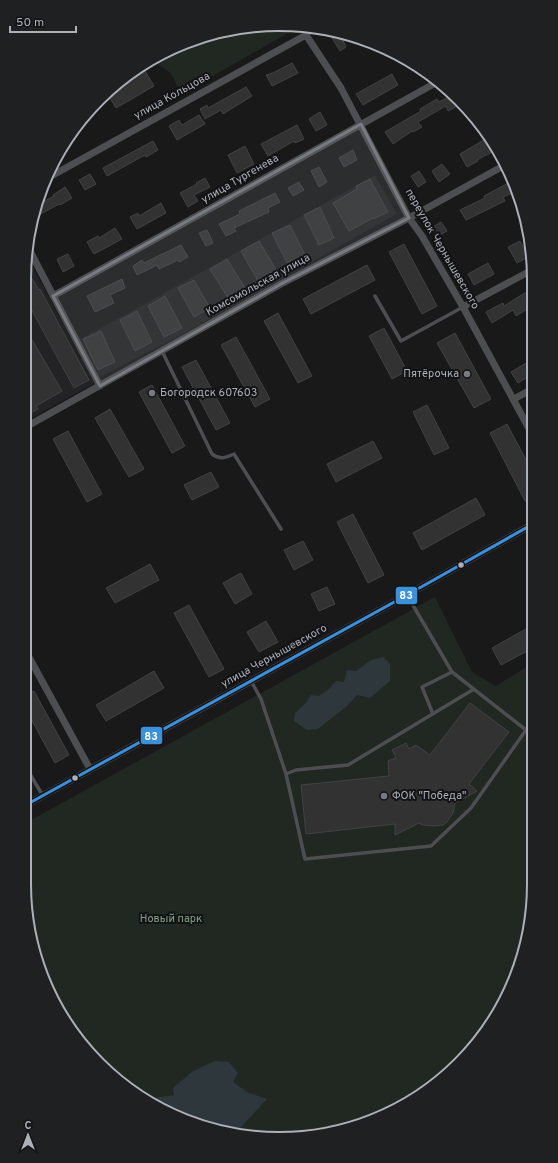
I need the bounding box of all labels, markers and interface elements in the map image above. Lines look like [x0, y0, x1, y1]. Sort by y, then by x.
scale bar [10, 8, 76, 34]
text: 50 m [16, 15, 44, 31]
street label: улица Кольцова [131, 69, 213, 123]
street label: улица Тургенева [199, 151, 281, 207]
street label: переулок Чернышевского [402, 186, 482, 312]
street label: Комсомольская улица [204, 250, 313, 319]
place label: Пятёрочка [403, 367, 459, 381]
marker: Пятёрочка [462, 369, 472, 379]
place label: Богородск 607603 [160, 386, 257, 400]
marker: Богородск 607603 [147, 388, 157, 398]
unlabelled marker [456, 560, 466, 570]
line badge: 83 [395, 586, 418, 605]
text: 83 [399, 589, 413, 603]
street label: улица Чернышевского [219, 621, 329, 691]
line badge: 83 [140, 726, 163, 745]
text: 83 [144, 730, 158, 744]
unlabelled marker [70, 773, 80, 783]
place label: ФОК "Победа" [392, 789, 466, 803]
marker: ФОК "Победа" [379, 791, 389, 801]
park label: Новый парк [140, 912, 202, 926]
north arrow [8, 1115, 48, 1155]
text: С [24, 1119, 32, 1133]

